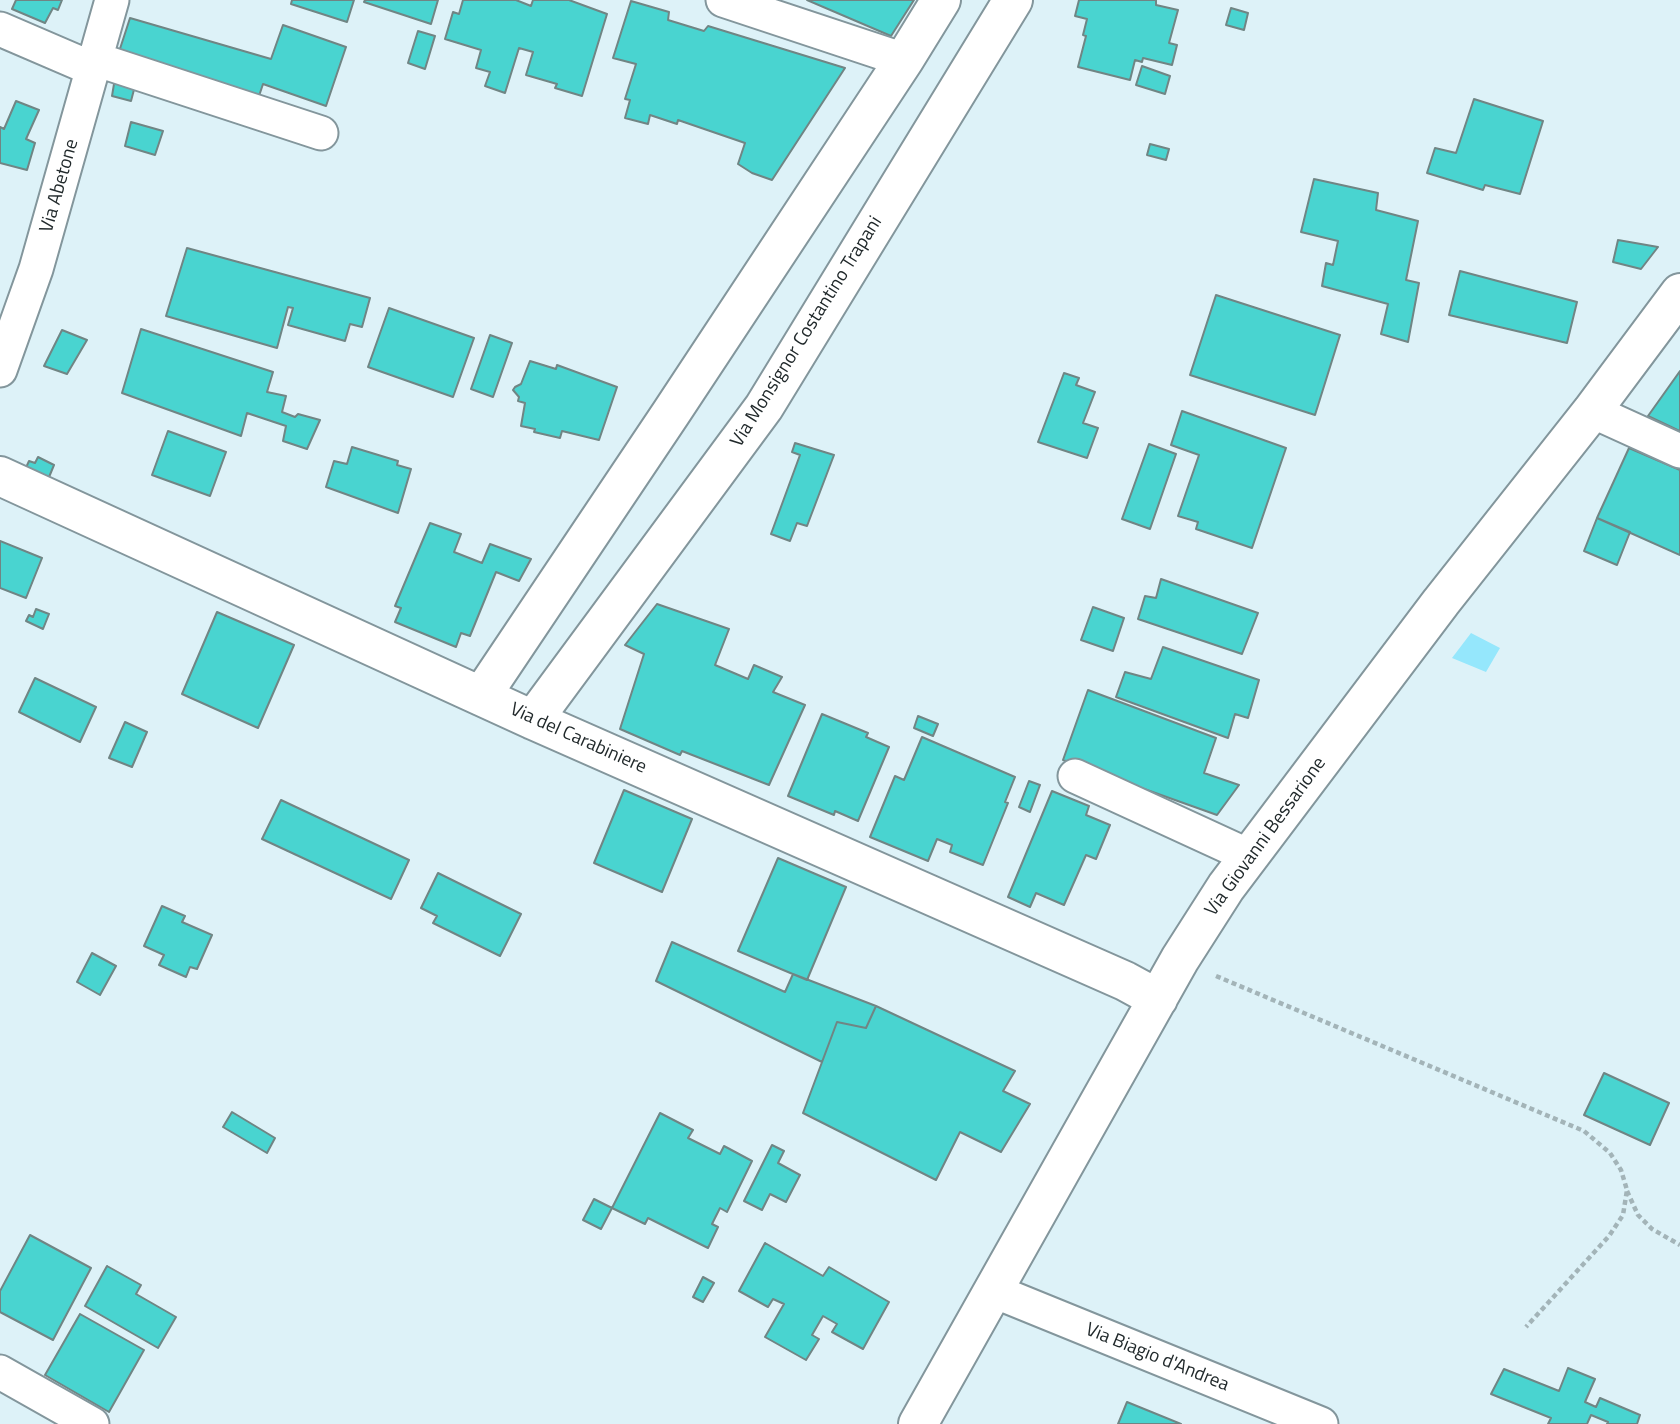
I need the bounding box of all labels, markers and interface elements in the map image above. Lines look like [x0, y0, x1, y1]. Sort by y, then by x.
street label: Via Abetone [36, 137, 84, 235]
street label: Via Monsignor Costantino Trapani [726, 212, 888, 452]
street label: Via del Carabiniere [506, 699, 650, 779]
street label: Via Giovanni Bessarione [1201, 753, 1331, 921]
street label: Via Biagio d'Andrea [1082, 1319, 1232, 1397]

